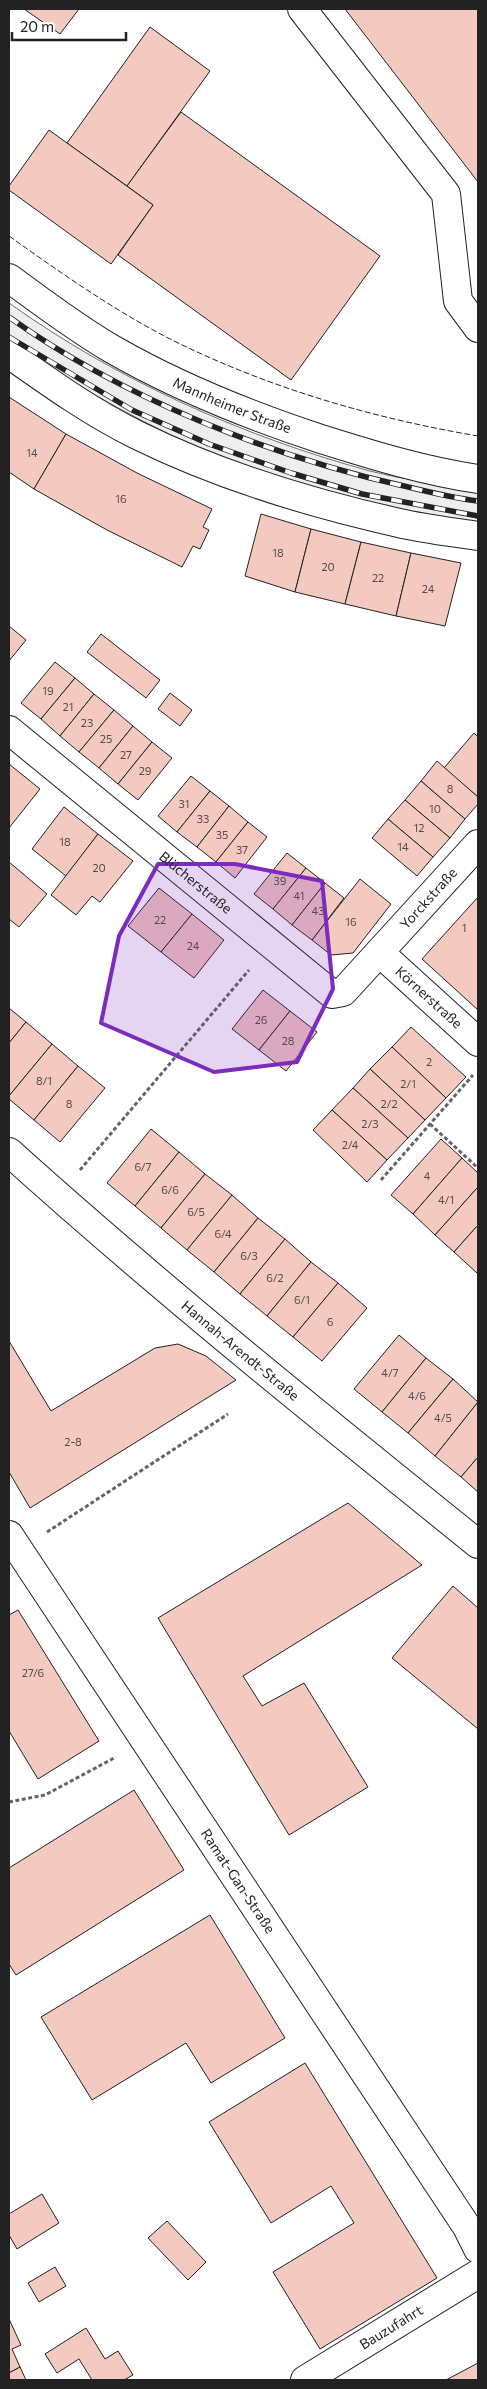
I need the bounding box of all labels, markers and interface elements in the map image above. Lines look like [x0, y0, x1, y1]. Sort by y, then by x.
scale bar [12, 10, 126, 42]
text: 20 m [20, 17, 54, 35]
street label: Mannheimer Straße [170, 373, 294, 436]
house number: 14 [26, 446, 38, 459]
house number: 16 [115, 492, 127, 505]
house number: 18 [272, 546, 284, 559]
house number: 20 [321, 560, 335, 573]
house number: 22 [372, 571, 384, 584]
house number: 24 [422, 582, 435, 595]
house number: 19 [42, 684, 54, 697]
house number: 21 [63, 700, 73, 713]
house number: 23 [81, 716, 93, 729]
house number: 25 [100, 732, 112, 745]
house number: 27 [120, 748, 132, 761]
house number: 29 [139, 764, 152, 777]
house number: 8 [447, 782, 454, 795]
house number: 31 [179, 797, 189, 810]
house number: 10 [429, 802, 441, 815]
house number: 33 [197, 812, 209, 825]
house number: 12 [414, 821, 424, 834]
house number: 35 [216, 828, 228, 841]
house number: 18 [59, 835, 71, 848]
house number: 14 [397, 840, 409, 853]
house number: 37 [236, 843, 248, 856]
street label: Blücherstraße [156, 847, 236, 917]
house number: 20 [92, 861, 106, 874]
street label: Yorckstraße [396, 864, 460, 932]
house number: 39 [274, 874, 287, 887]
house number: 41 [294, 889, 304, 902]
house number: 43 [312, 904, 324, 917]
house number: 22 [154, 913, 166, 926]
house number: 16 [345, 915, 357, 928]
house number: 1 [462, 921, 466, 934]
house number: 24 [187, 939, 200, 952]
street label: Körnerstraße [392, 962, 466, 1032]
house number: 26 [255, 1013, 268, 1026]
house number: 28 [282, 1034, 295, 1047]
house number: 2 [426, 1055, 432, 1068]
house number: 8/1 [36, 1074, 52, 1087]
house number: 2/1 [400, 1077, 416, 1090]
house number: 8 [66, 1097, 73, 1110]
house number: 2/2 [380, 1097, 398, 1110]
house number: 2/3 [361, 1117, 379, 1130]
house number: 2/4 [342, 1138, 359, 1151]
house number: 6/7 [134, 1160, 152, 1173]
house number: 4 [424, 1169, 431, 1182]
house number: 6/6 [161, 1183, 179, 1196]
house number: 4/1 [438, 1193, 454, 1206]
house number: 6/5 [187, 1205, 205, 1218]
house number: 6/4 [214, 1227, 232, 1240]
house number: 6/3 [240, 1249, 258, 1262]
house number: 6/2 [266, 1271, 284, 1284]
house number: 6/1 [294, 1293, 310, 1306]
street label: Hannah-Arendt-Straße [178, 1297, 303, 1404]
house number: 6 [327, 1315, 334, 1328]
house number: 4/7 [381, 1366, 399, 1379]
house number: 4/6 [408, 1389, 426, 1402]
house number: 4/5 [434, 1411, 452, 1424]
house number: 2-8 [64, 1435, 82, 1448]
house number: 27/6 [22, 1666, 44, 1679]
street label: Ramat-Gan-Straße [198, 1825, 279, 1936]
street label: Bauzufahrt [356, 2301, 426, 2353]

